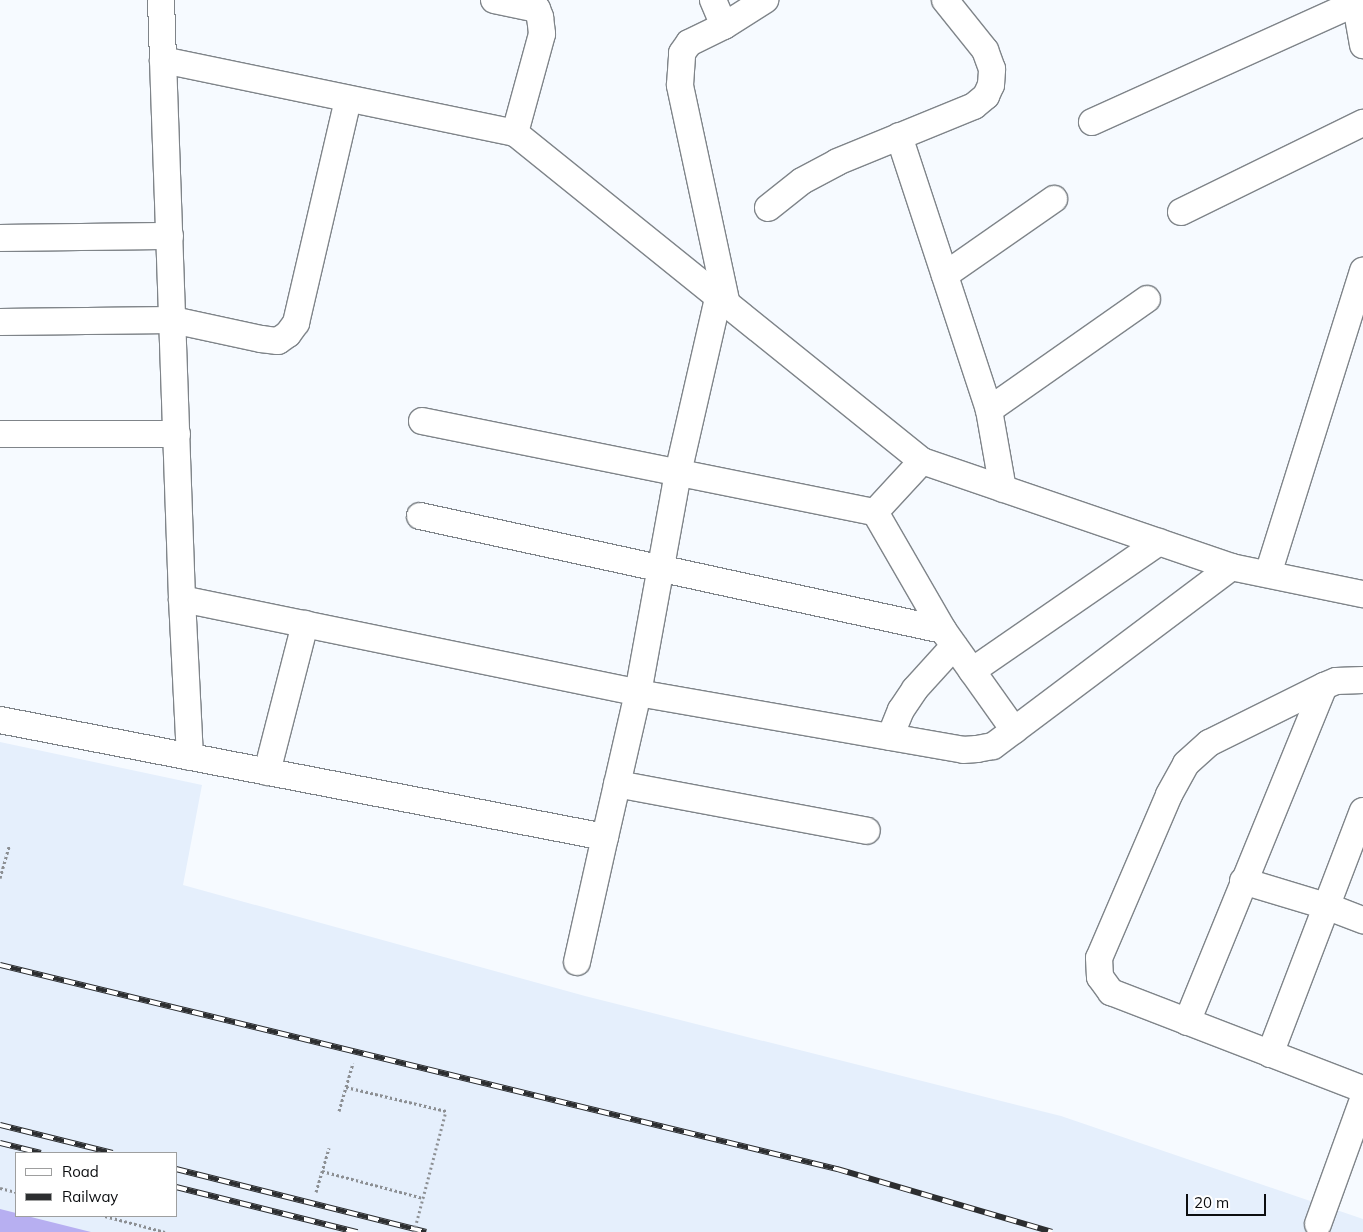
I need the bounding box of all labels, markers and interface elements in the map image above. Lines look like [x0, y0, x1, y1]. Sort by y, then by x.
legend [15, 1152, 178, 1217]
text: Road [62, 1162, 99, 1181]
scale bar [1188, 1184, 1268, 1216]
text: Railway [62, 1187, 118, 1206]
text: 20 m [1194, 1193, 1229, 1212]

